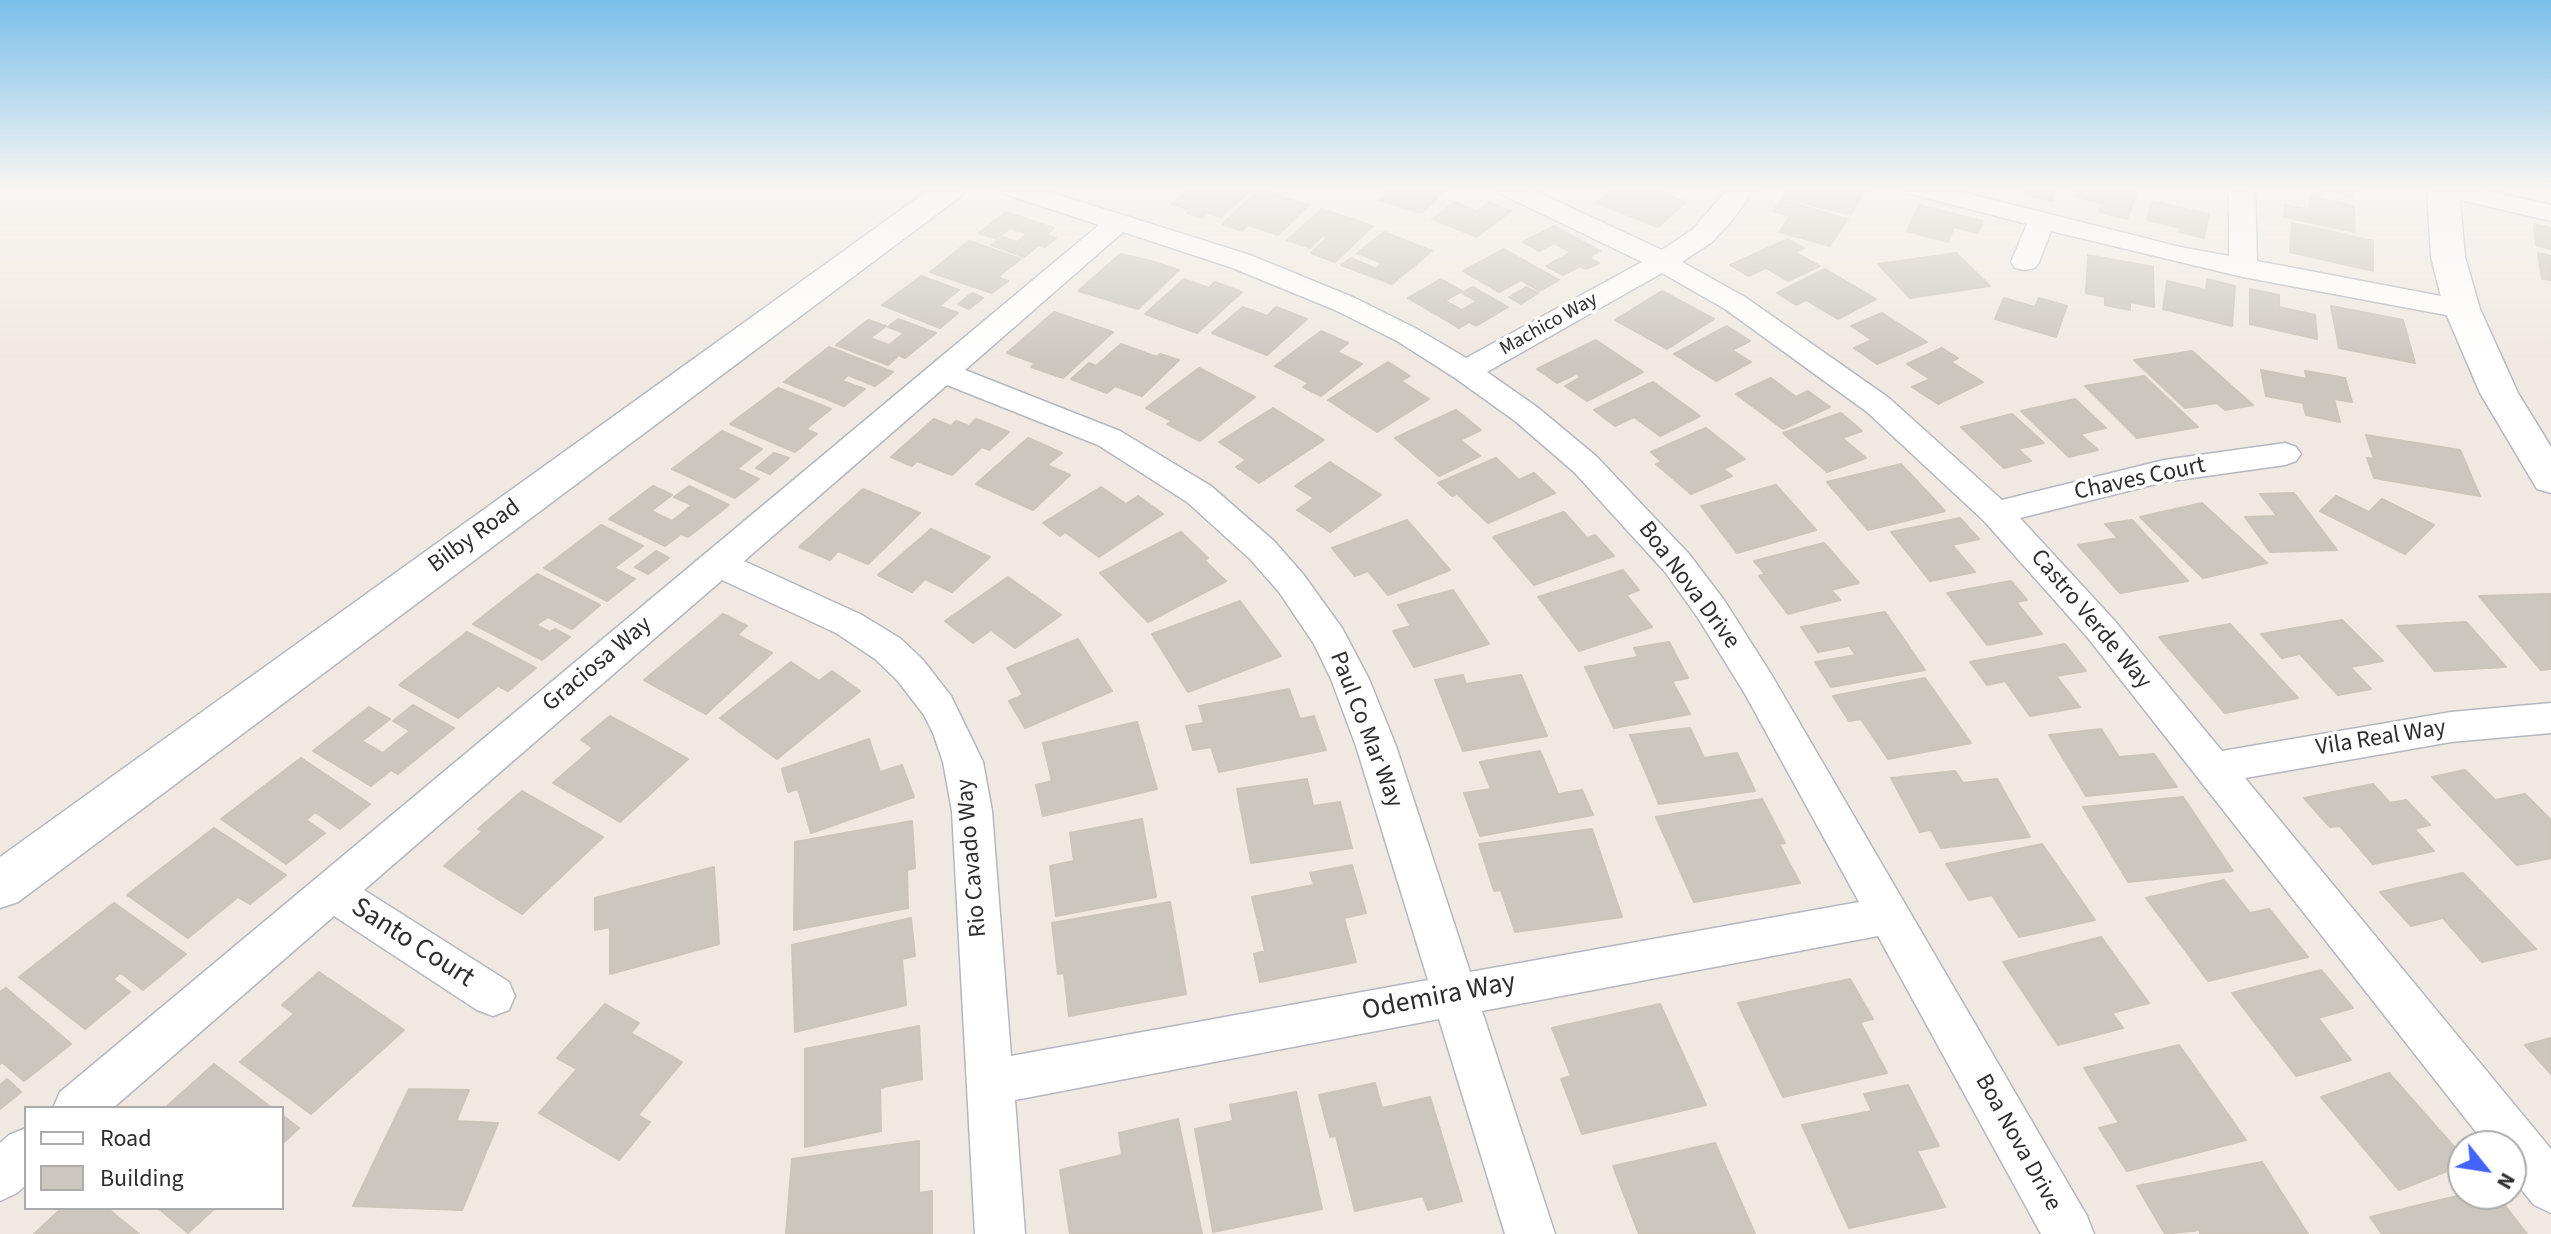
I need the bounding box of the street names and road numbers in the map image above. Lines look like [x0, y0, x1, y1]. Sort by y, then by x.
street label: Machico Way [1496, 288, 1602, 362]
street label: Chaves Court [2072, 452, 2208, 508]
street label: Bilby Road [423, 494, 527, 580]
street label: Boa Nova Drive [1631, 517, 1745, 655]
street label: Castro Verde Way [2023, 544, 2157, 696]
street label: Graciosa Way [538, 611, 658, 719]
street label: Paul Co Mar Way [1322, 648, 1408, 812]
street label: Vila Real Way [2314, 715, 2448, 763]
street label: Rio Cavado Way [952, 778, 994, 938]
street label: Santo Court [344, 892, 480, 996]
street label: Odemira Way [1359, 967, 1519, 1029]
street label: Boa Nova Drive [1968, 1070, 2066, 1216]

